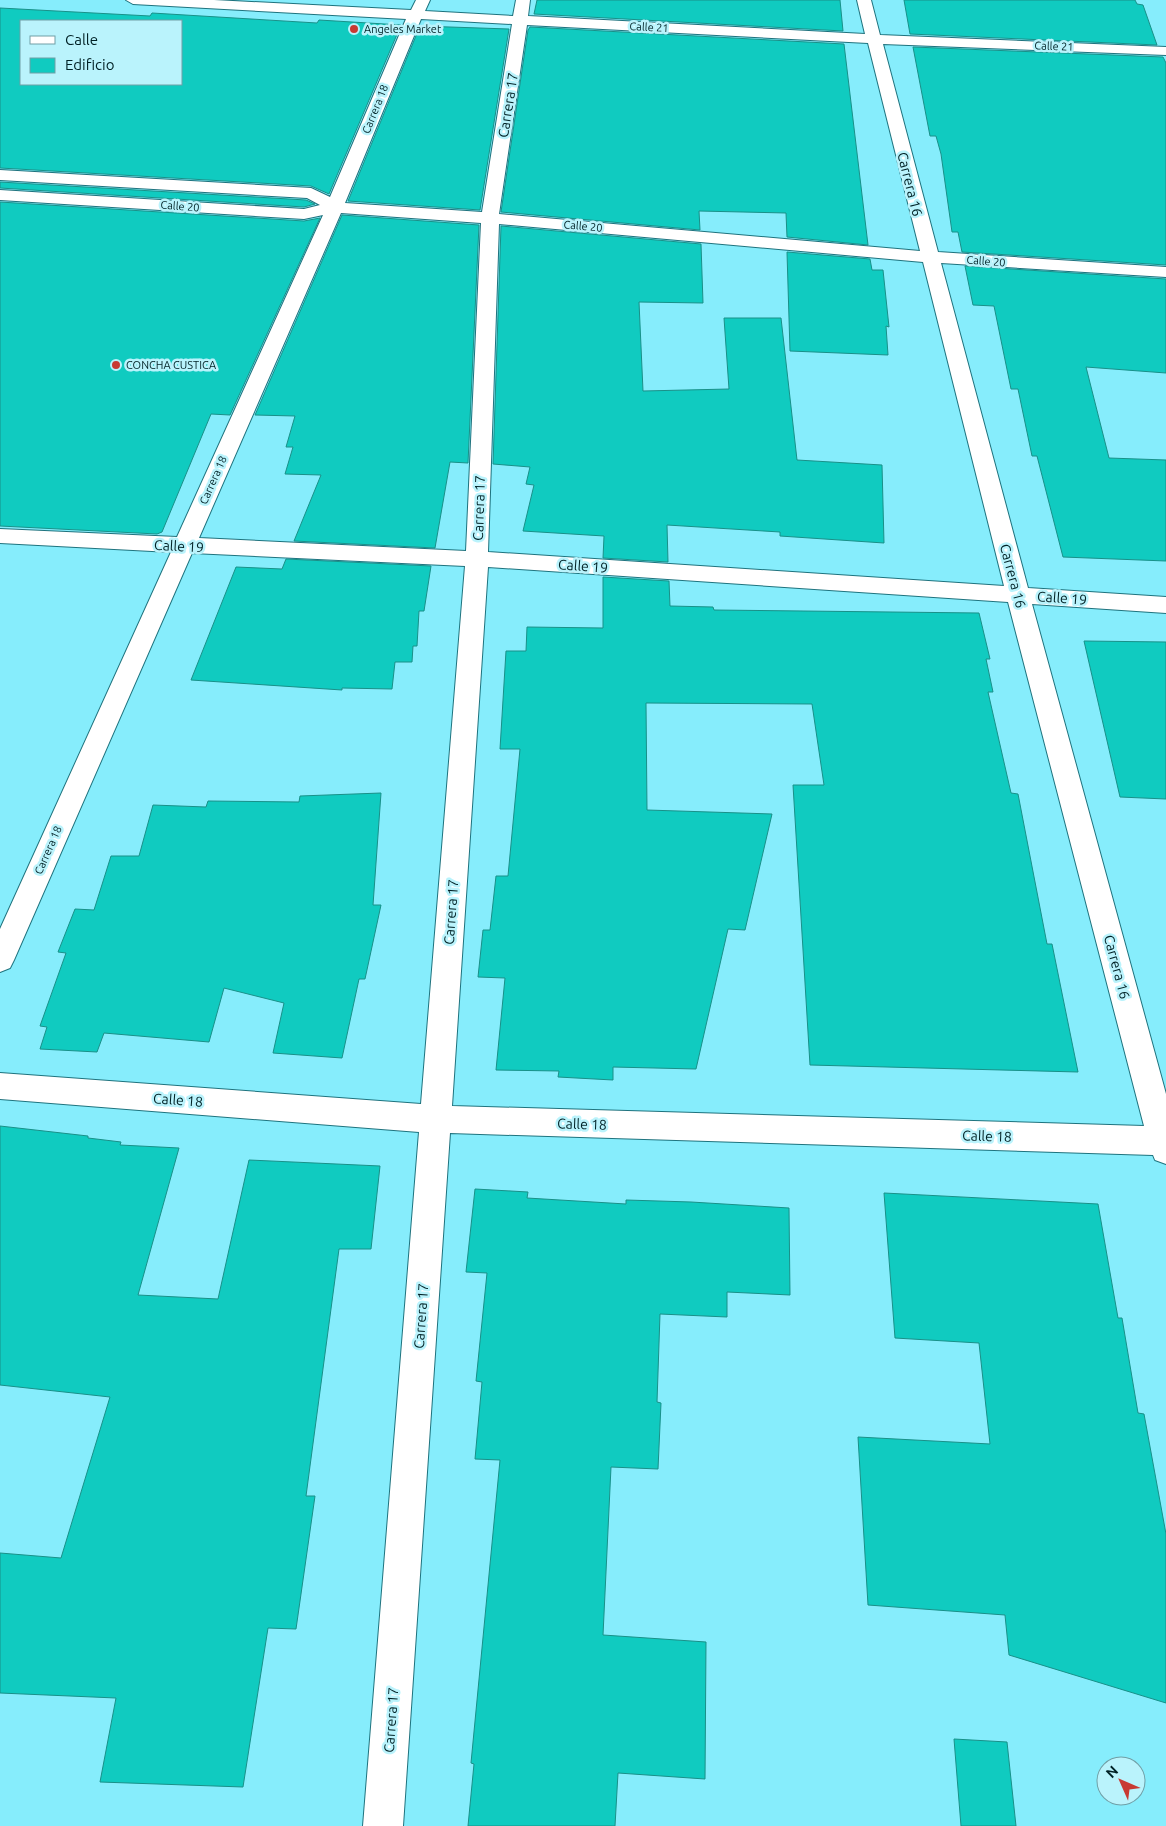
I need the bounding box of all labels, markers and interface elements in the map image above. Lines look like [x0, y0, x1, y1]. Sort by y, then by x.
legend [20, 20, 182, 85]
street label: Calle 21 [629, 20, 669, 34]
marker: Angeles Market [348, 23, 360, 35]
place label: Angeles Market [364, 23, 442, 35]
text: Calle [65, 31, 98, 48]
street label: Calle 21 [1034, 39, 1074, 53]
text: Edificio [65, 56, 114, 73]
street label: Carrera 17 [495, 71, 521, 139]
street label: Carrera 18 [360, 83, 390, 135]
street label: Carrera 16 [894, 150, 926, 218]
street label: Calle 20 [160, 199, 200, 213]
street label: Calle 20 [563, 218, 603, 234]
street label: Calle 20 [966, 254, 1006, 268]
marker: CONCHA CUSTICA [110, 359, 122, 371]
place label: CONCHA CUSTICA [126, 359, 217, 371]
street label: Carrera 18 [197, 454, 229, 506]
street label: Carrera 17 [470, 475, 488, 541]
street label: Calle 19 [154, 537, 204, 555]
street label: Carrera 16 [997, 542, 1029, 610]
street label: Calle 19 [558, 556, 608, 576]
street label: Calle 19 [1037, 588, 1087, 608]
street label: Carrera 18 [32, 824, 64, 876]
street label: Carrera 17 [441, 879, 461, 945]
street label: Carrera 16 [1101, 933, 1133, 1001]
street label: Calle 18 [153, 1090, 204, 1110]
street label: Calle 18 [557, 1115, 607, 1133]
street label: Calle 18 [962, 1127, 1012, 1145]
street label: Carrera 17 [411, 1283, 431, 1349]
street label: Carrera 17 [381, 1687, 401, 1753]
north arrow [1096, 1756, 1146, 1806]
text: N [1102, 1762, 1121, 1781]

